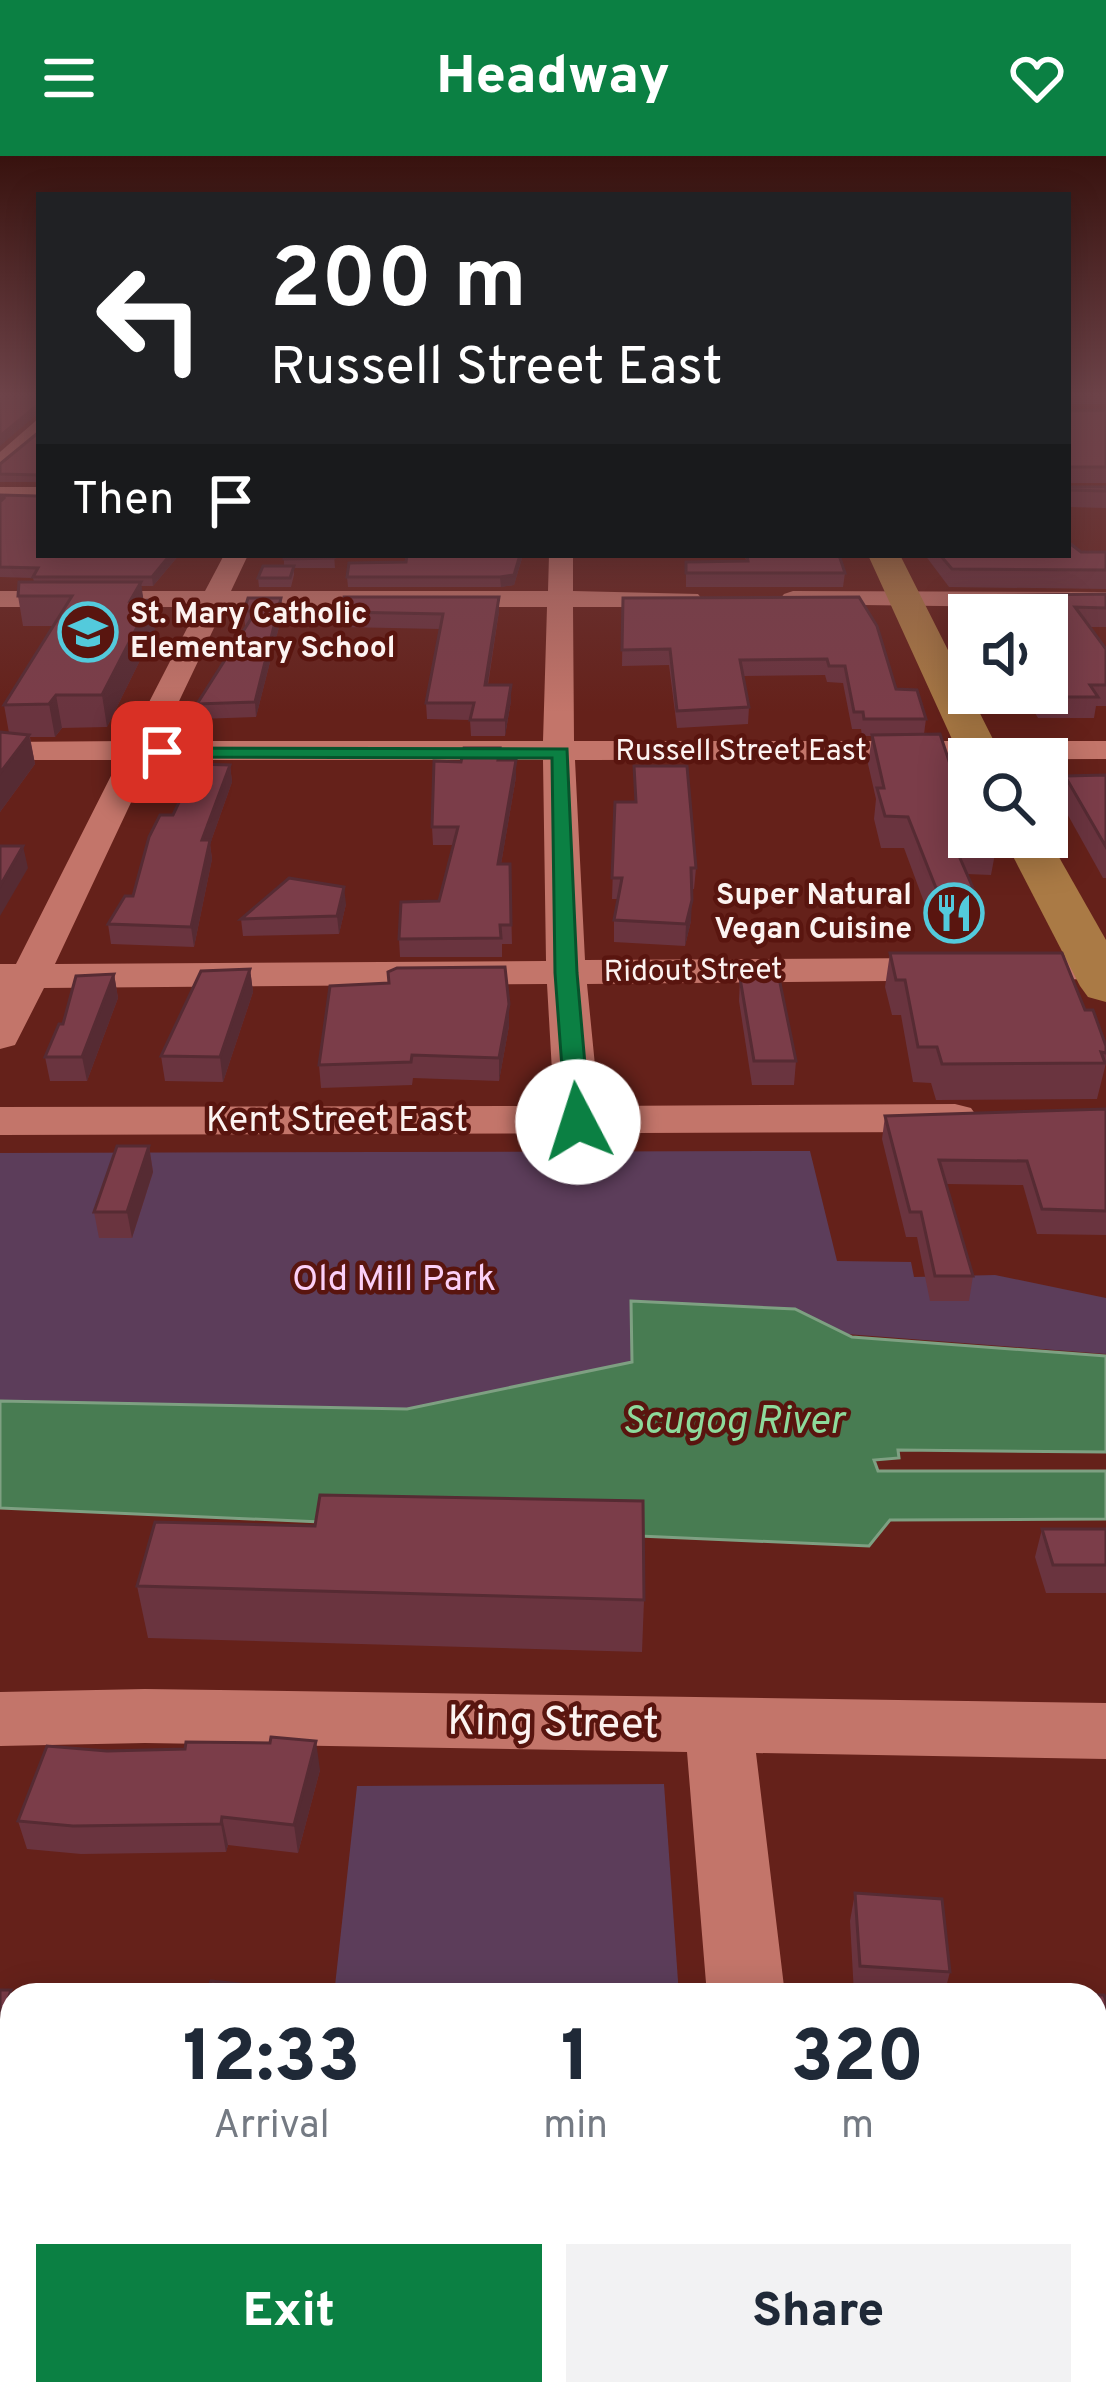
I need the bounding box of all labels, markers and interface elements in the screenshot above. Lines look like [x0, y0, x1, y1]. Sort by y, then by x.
text: Headway [436, 44, 670, 113]
icon: menu [36, 45, 102, 111]
icon: heart [1004, 45, 1070, 111]
text: 200 m [270, 231, 527, 337]
icon: left [72, 240, 228, 396]
text: Russell Street East [270, 335, 723, 404]
icon: arrive [198, 468, 264, 534]
text: Then [72, 473, 174, 530]
map controls [948, 594, 1068, 858]
button: sound [948, 594, 1068, 714]
place label: St. Mary Catholic Elementary School [130, 597, 396, 668]
school or university icon: St. Mary Catholic Elementary School [57, 601, 119, 663]
pin [111, 701, 213, 803]
icon: arrive [129, 719, 195, 785]
street label: Russell Street East [615, 734, 867, 771]
button: search [948, 738, 1068, 858]
place label: Super Natural Vegan Cuisine [714, 878, 912, 949]
restaurant icon: Super Natural Vegan Cuisine [923, 882, 985, 944]
street label: Ridout Street [603, 952, 783, 992]
position arrow [515, 1059, 641, 1185]
street label: Kent Street East [206, 1099, 468, 1145]
park label: Old Mill Park [292, 1258, 496, 1304]
water label: Scugog River [622, 1399, 847, 1448]
street label: King Street [447, 1697, 659, 1753]
text: 12:33 [183, 2015, 360, 2107]
text: 1 [561, 2015, 590, 2107]
text: 320 [791, 2015, 924, 2107]
text: Arrival [213, 2103, 330, 2152]
text: min [543, 2103, 608, 2152]
text: m [841, 2103, 874, 2152]
button: Exit [36, 2244, 542, 2382]
button: Share [566, 2244, 1071, 2382]

